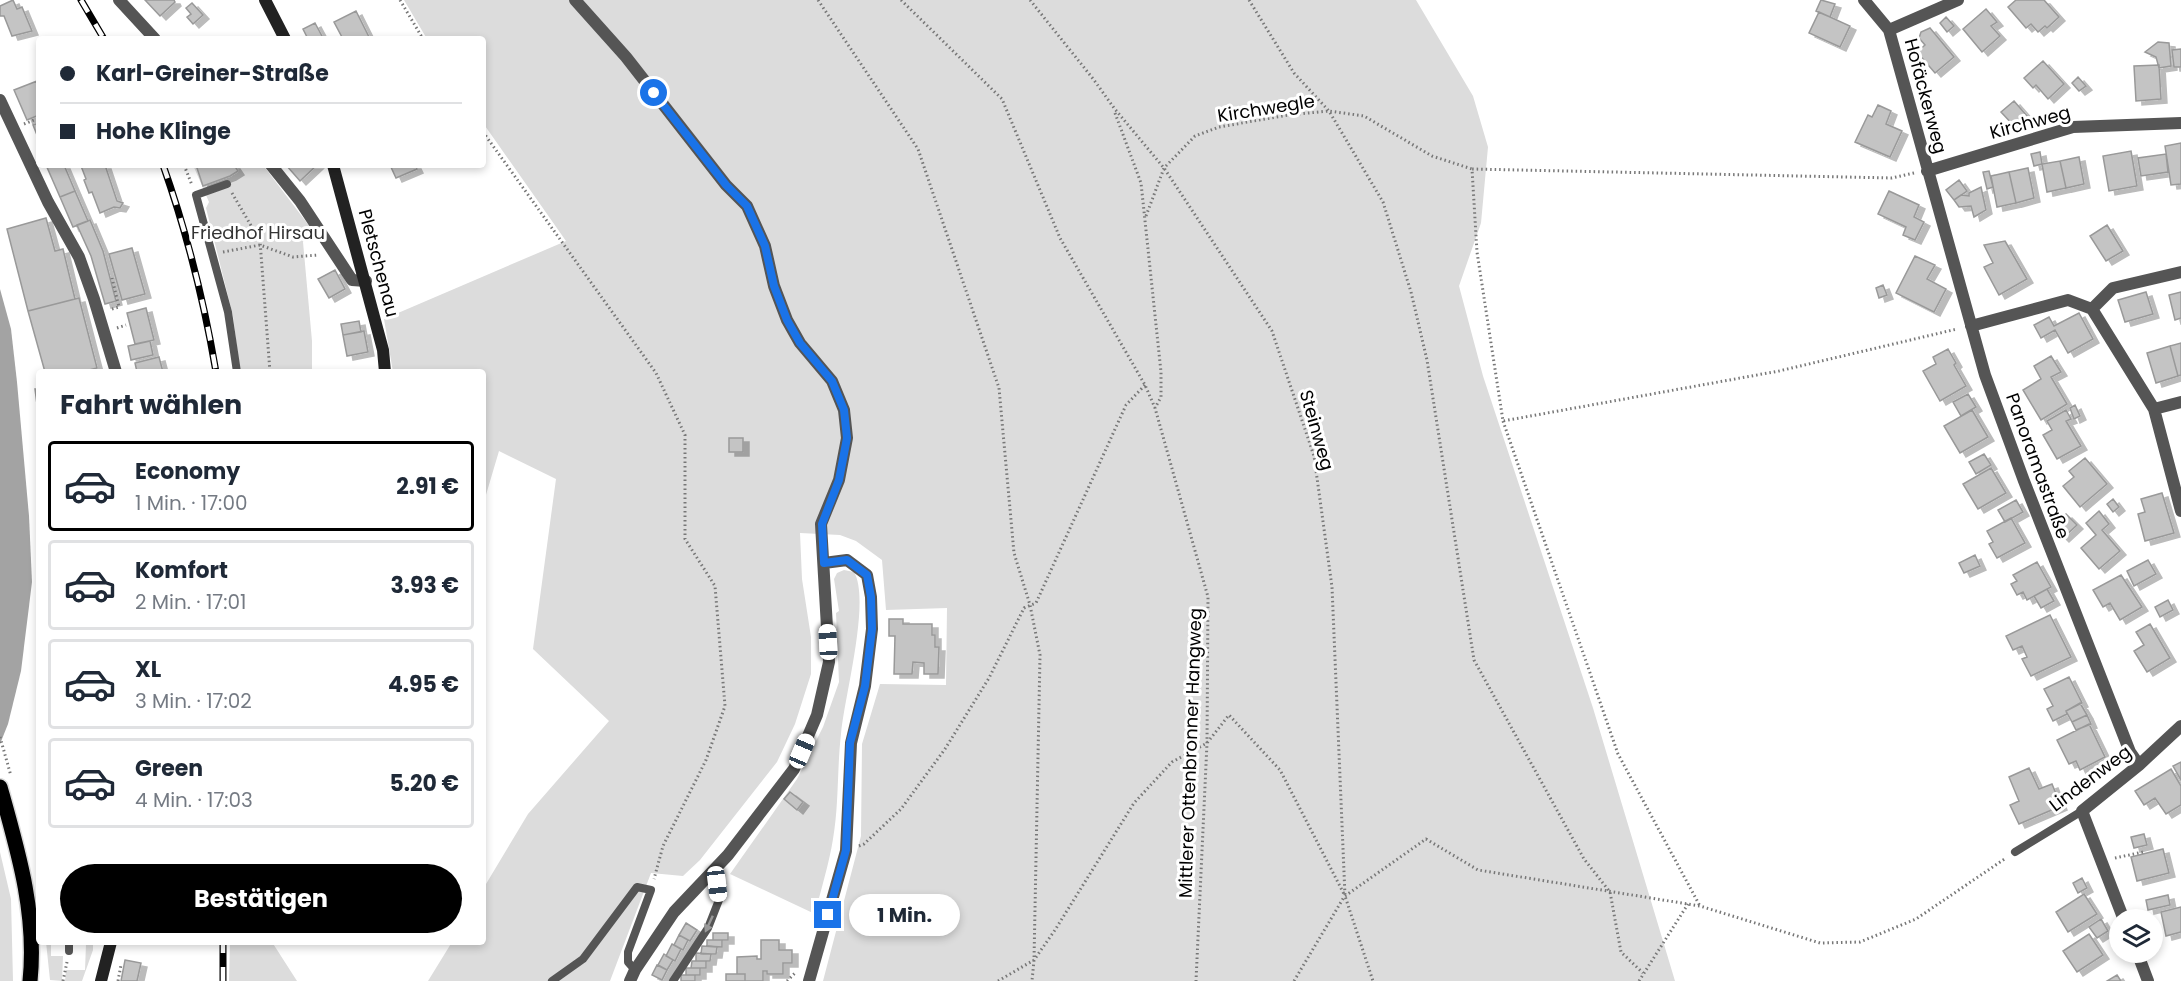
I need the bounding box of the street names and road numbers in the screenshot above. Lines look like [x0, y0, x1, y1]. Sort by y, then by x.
street label: Hofäckerweg [1899, 36, 1953, 156]
street label: Kirchwegle [1216, 88, 1316, 128]
street label: Kirchweg [1987, 99, 2073, 145]
street label: Pletschenau [353, 206, 405, 320]
street label: Steinweg [1294, 387, 1340, 473]
street label: Panoramastraße [2000, 390, 2076, 542]
street label: Mittlerer Ottenbronner Hangweg [1172, 607, 1208, 899]
street label: Lindenweg [2044, 739, 2136, 817]

